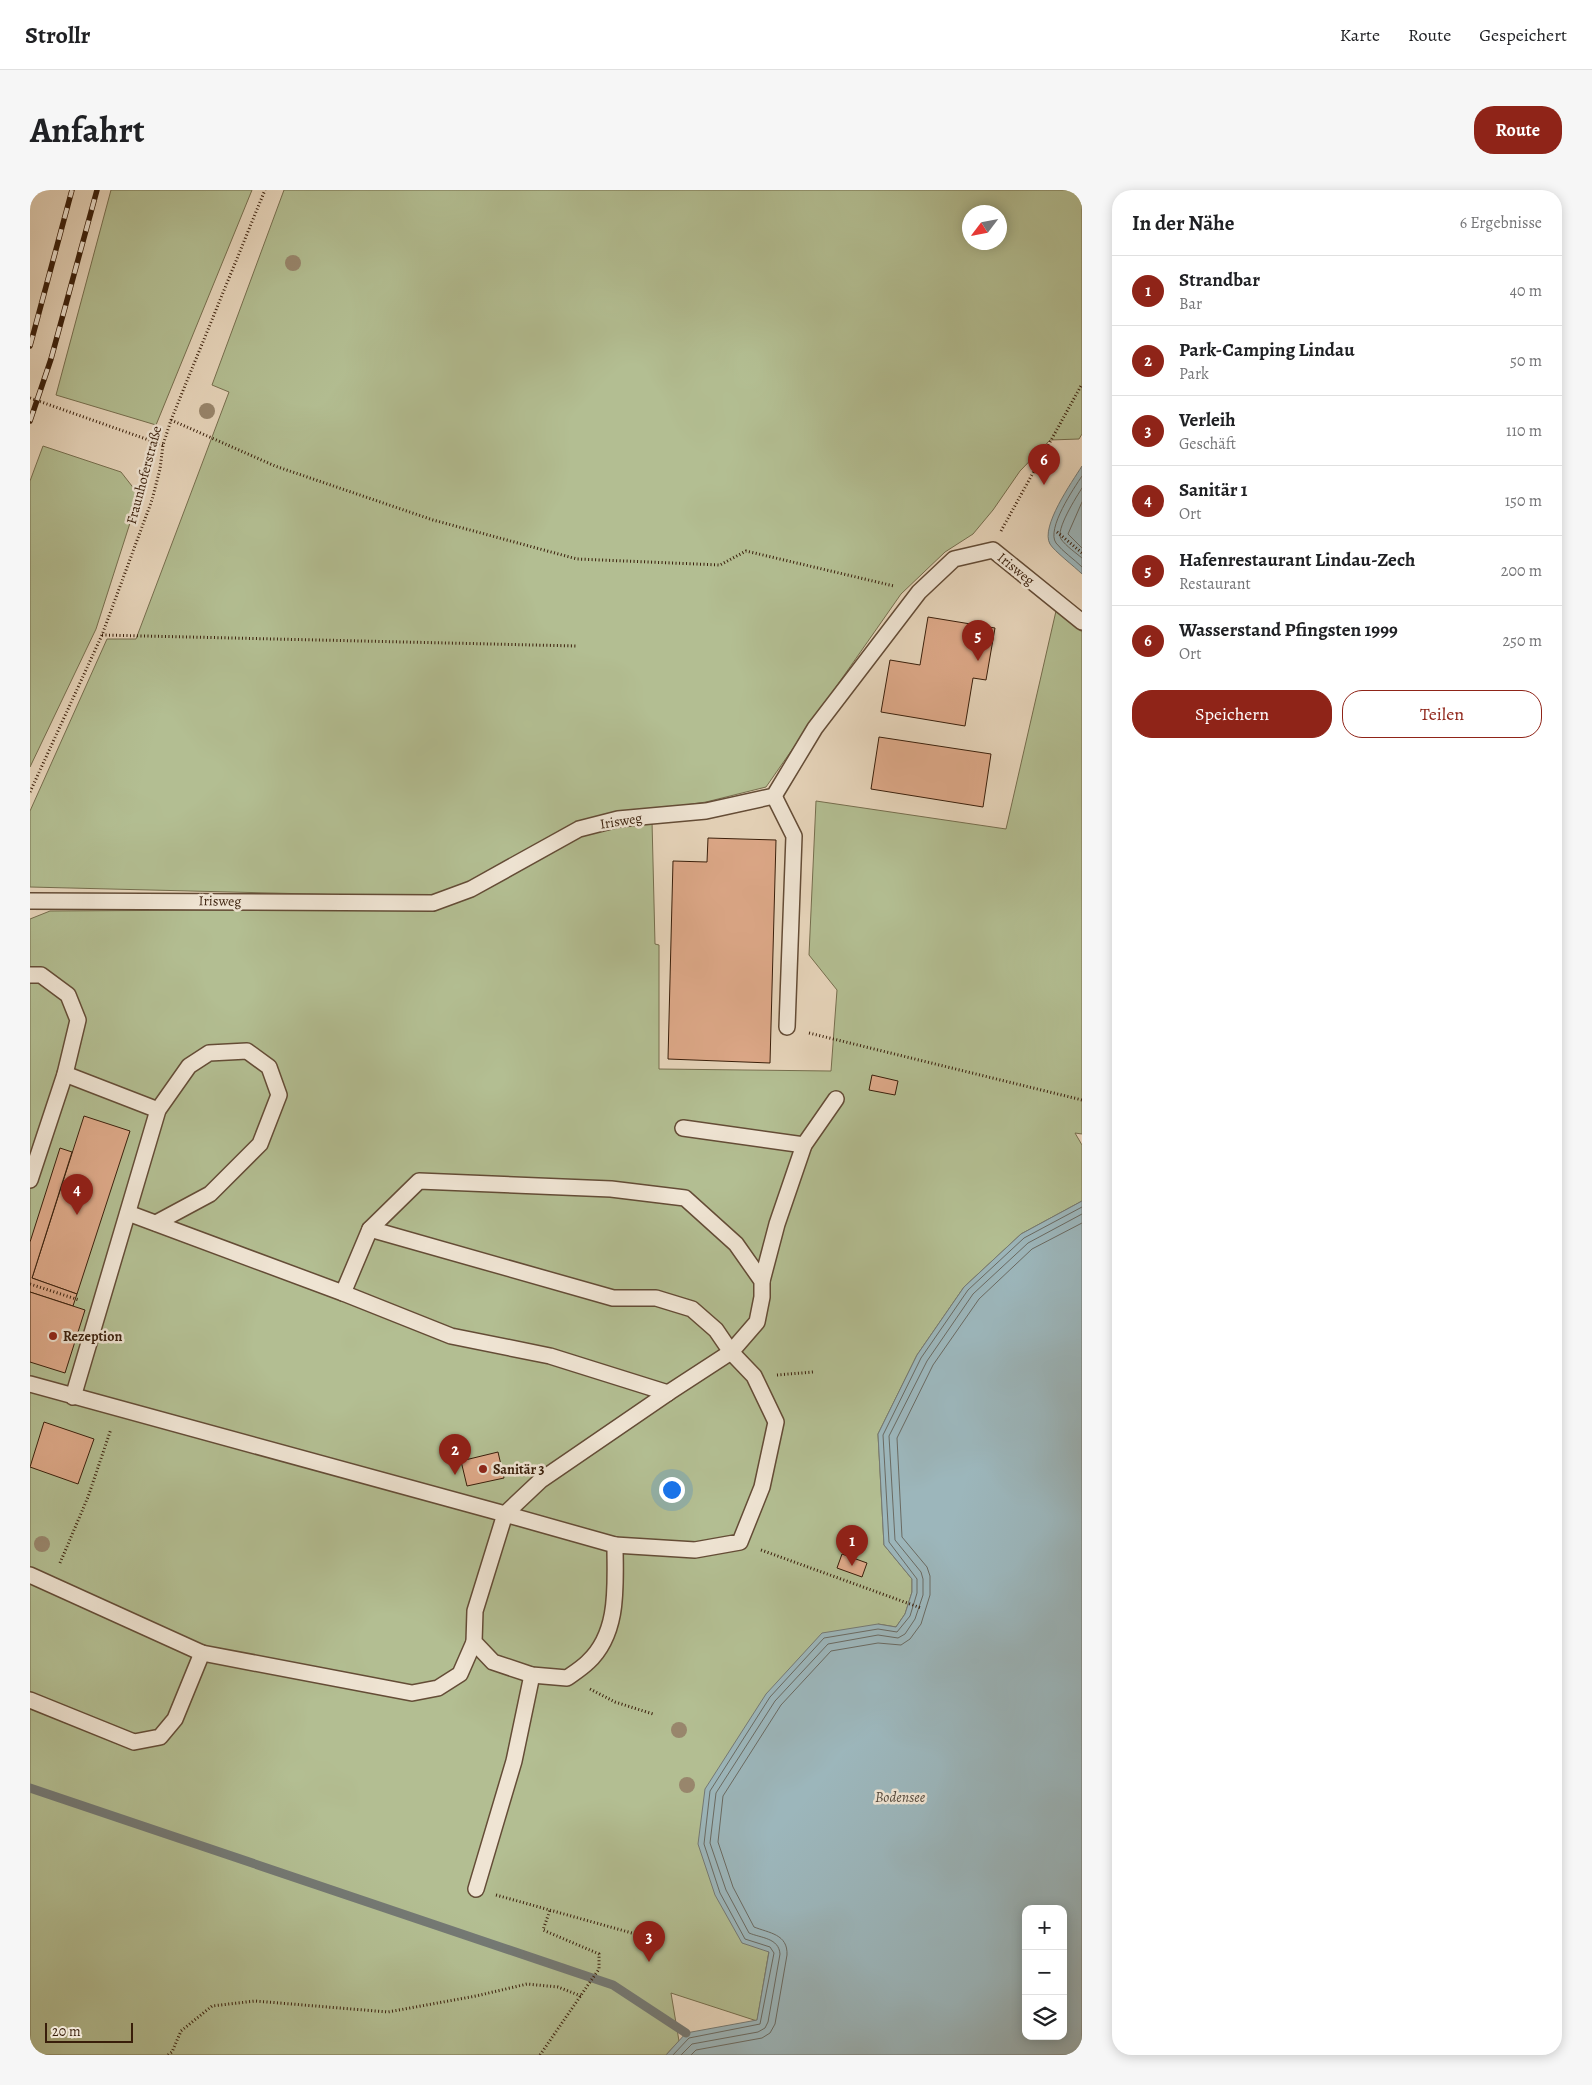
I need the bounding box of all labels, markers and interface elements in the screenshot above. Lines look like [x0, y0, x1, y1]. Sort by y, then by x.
text: Strollr [25, 19, 90, 51]
text: Karte [1340, 23, 1380, 47]
text: Route [1408, 23, 1451, 47]
text: Gespeichert [1479, 23, 1567, 47]
text: Anfahrt [30, 106, 145, 154]
button: Route [1474, 106, 1562, 154]
north arrow [962, 205, 1007, 250]
text: In der Nähe [1132, 209, 1234, 237]
text: 6 Ergebnisse [1460, 212, 1542, 234]
text: Strandbar [1179, 267, 1260, 293]
text: 1 [1145, 280, 1151, 302]
text: 40 m [1510, 280, 1542, 302]
text: Bar [1179, 293, 1202, 315]
text: Park-Camping Lindau [1179, 337, 1355, 363]
text: 2 [1144, 350, 1152, 372]
text: 50 m [1510, 350, 1542, 372]
text: Park [1179, 363, 1209, 385]
text: Verleih [1179, 407, 1236, 433]
text: 3 [1145, 420, 1151, 442]
text: 110 m [1506, 420, 1542, 442]
street label: Fraunhoferstraße [122, 424, 166, 526]
text: Geschäft [1179, 433, 1236, 455]
pin: 6 [1028, 444, 1060, 485]
text: Sanitär 1 [1179, 477, 1248, 503]
text: 4 [1144, 490, 1152, 512]
text: 150 m [1505, 490, 1542, 512]
text: Ort [1179, 503, 1201, 525]
text: Hafenrestaurant Lindau-Zech [1179, 547, 1415, 573]
street label: Irisweg [993, 548, 1039, 590]
text: 5 [1145, 560, 1151, 582]
text: 200 m [1501, 560, 1542, 582]
text: Restaurant [1179, 573, 1251, 595]
text: Wasserstand Pfingsten 1999 [1179, 617, 1398, 643]
pin: 5 [962, 620, 994, 661]
text: 6 [1144, 630, 1152, 652]
text: 250 m [1503, 630, 1542, 652]
text: Ort [1179, 643, 1201, 665]
button: Speichern [1132, 690, 1332, 738]
button: Teilen [1342, 690, 1542, 738]
street label: Irisweg [598, 808, 644, 834]
street label: Irisweg [199, 891, 241, 911]
pin: 4 [61, 1174, 93, 1215]
place label: Rezeption [63, 1327, 122, 1346]
marker: Rezeption [47, 1330, 59, 1342]
pin: 2 [439, 1434, 471, 1475]
place label: Sanitär 3 [493, 1460, 545, 1479]
marker: Sanitär 3 [477, 1463, 489, 1475]
your location [659, 1477, 685, 1503]
pin: 1 [836, 1525, 868, 1566]
water label: Bodensee [875, 1787, 926, 1807]
map controls [1022, 1905, 1067, 2040]
button: + [1022, 1905, 1067, 1950]
pin: 3 [633, 1921, 665, 1962]
button: − [1022, 1950, 1067, 1995]
button: layers [1022, 1995, 1067, 2040]
scale bar [45, 2020, 132, 2043]
text: 20 m [52, 2022, 81, 2041]

